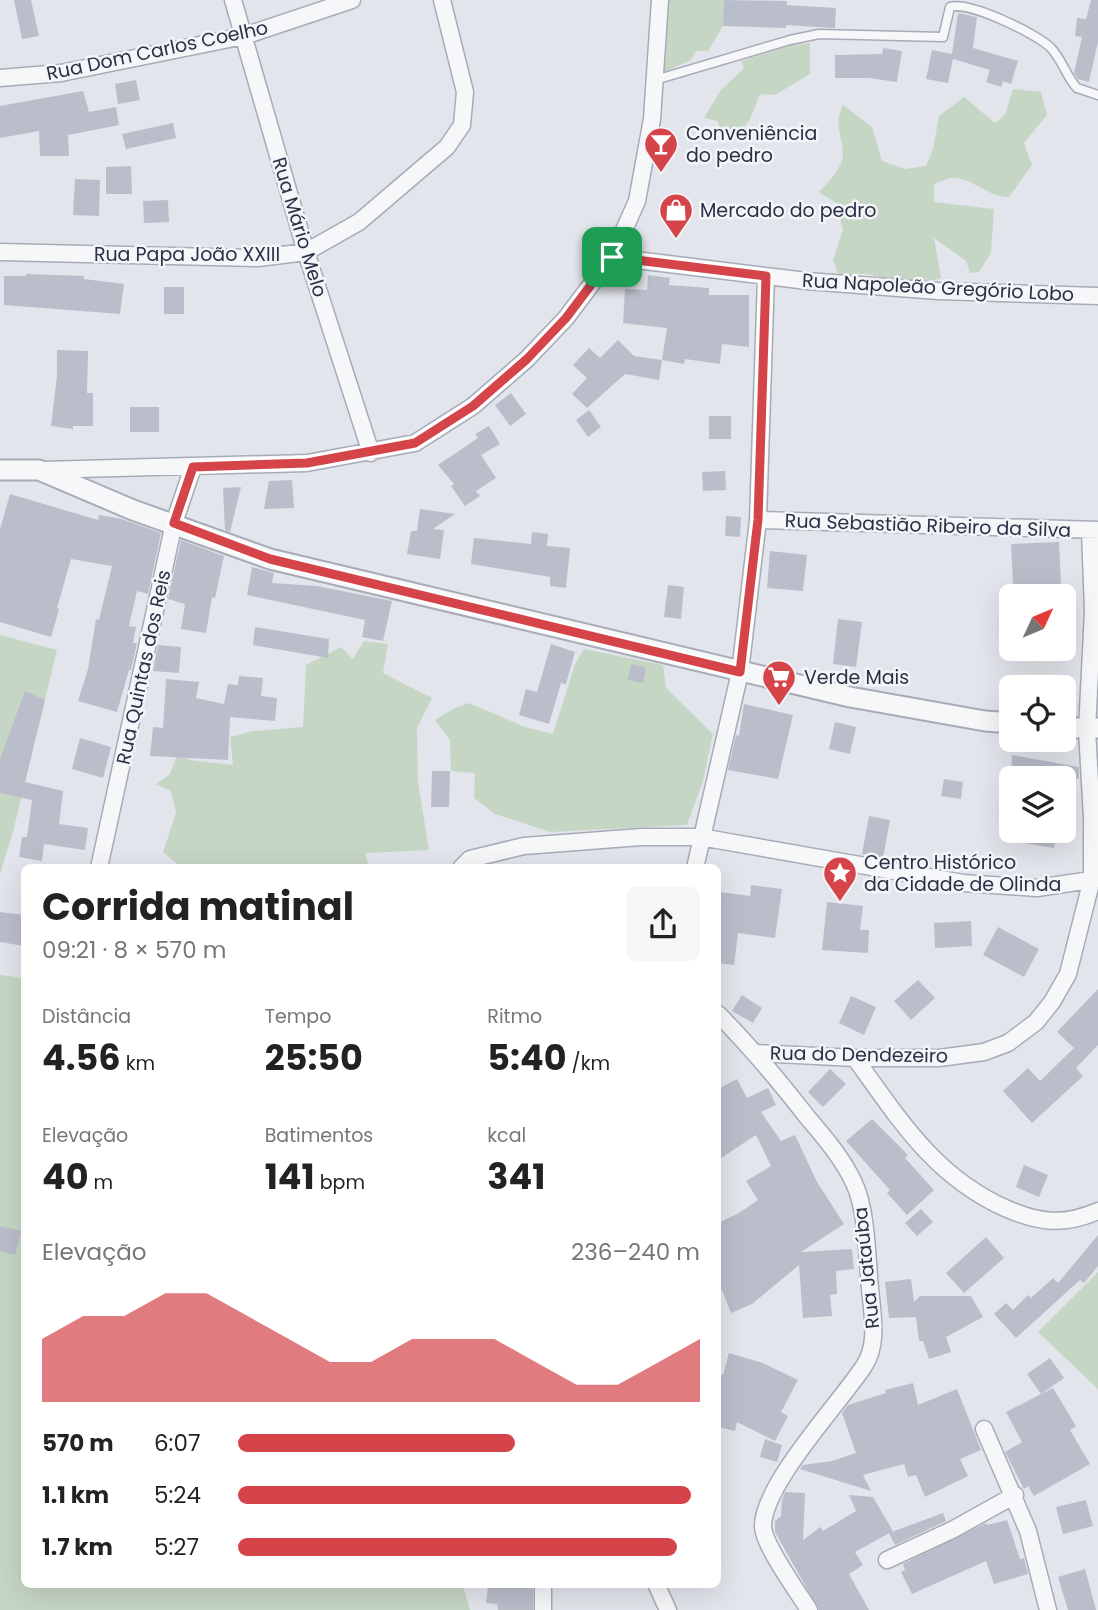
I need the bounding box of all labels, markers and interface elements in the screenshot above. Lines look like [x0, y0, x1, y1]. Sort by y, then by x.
street label: Rua Dom Carlos Coelho [44, 14, 270, 87]
place label: Conveniência do pedro [686, 120, 817, 169]
bar icon: Conveniência do pedro [642, 125, 680, 174]
street label: Rua Mário Melo [265, 154, 334, 300]
shop icon: Mercado do pedro [657, 191, 695, 240]
place label: Mercado do pedro [700, 197, 876, 224]
pin [582, 227, 642, 287]
icon: arrive [593, 238, 631, 276]
street label: Rua Papa João XXIII [94, 241, 280, 268]
street label: Rua Napoleão Gregório Lobo [801, 267, 1075, 308]
street label: Rua Sebastião Ribeiro da Silva [784, 507, 1072, 544]
street label: Rua Quintas dos Reis [110, 567, 177, 767]
north arrow [999, 584, 1076, 662]
map controls [999, 584, 1076, 843]
supermarket icon: Verde Mais [760, 658, 798, 707]
place label: Verde Mais [804, 664, 909, 691]
button: locate [999, 675, 1076, 752]
button: layers [999, 766, 1076, 843]
place label: Centro Histórico da Cidade de Olinda [864, 849, 1061, 898]
place icon: Centro Histórico da Cidade de Olinda [821, 854, 859, 903]
text: Corrida matinal [42, 880, 354, 933]
button: share [626, 887, 700, 961]
text: 09:21 · 8 × 570 m [42, 934, 226, 966]
text: Distância [42, 1003, 131, 1030]
text: Tempo [265, 1003, 331, 1030]
text: Ritmo [487, 1003, 542, 1030]
text: 4.56 [42, 1033, 121, 1082]
text: 25:50 [265, 1033, 363, 1082]
text: 5:40 [487, 1033, 567, 1082]
street label: Rua do Dendezeiro [770, 1039, 948, 1070]
text: km [121, 1050, 155, 1077]
text: /km [567, 1050, 610, 1077]
text: Elevação [42, 1122, 128, 1149]
text: Batimentos [265, 1122, 373, 1149]
text: kcal [487, 1122, 526, 1149]
text: 40 [42, 1152, 89, 1201]
text: 141 [265, 1152, 315, 1201]
text: 341 [487, 1152, 545, 1201]
text: m [89, 1169, 113, 1196]
text: bpm [315, 1169, 365, 1196]
street label: Rua Jataúba [847, 1206, 886, 1330]
text: Elevação [42, 1236, 146, 1268]
text: 236–240 m [571, 1236, 700, 1268]
text: 570 m [42, 1427, 113, 1459]
text: 6:07 [154, 1427, 201, 1459]
text: 1.1 km [42, 1479, 109, 1511]
text: 5:24 [154, 1479, 201, 1511]
text: 1.7 km [42, 1531, 113, 1563]
text: 5:27 [154, 1531, 199, 1563]

